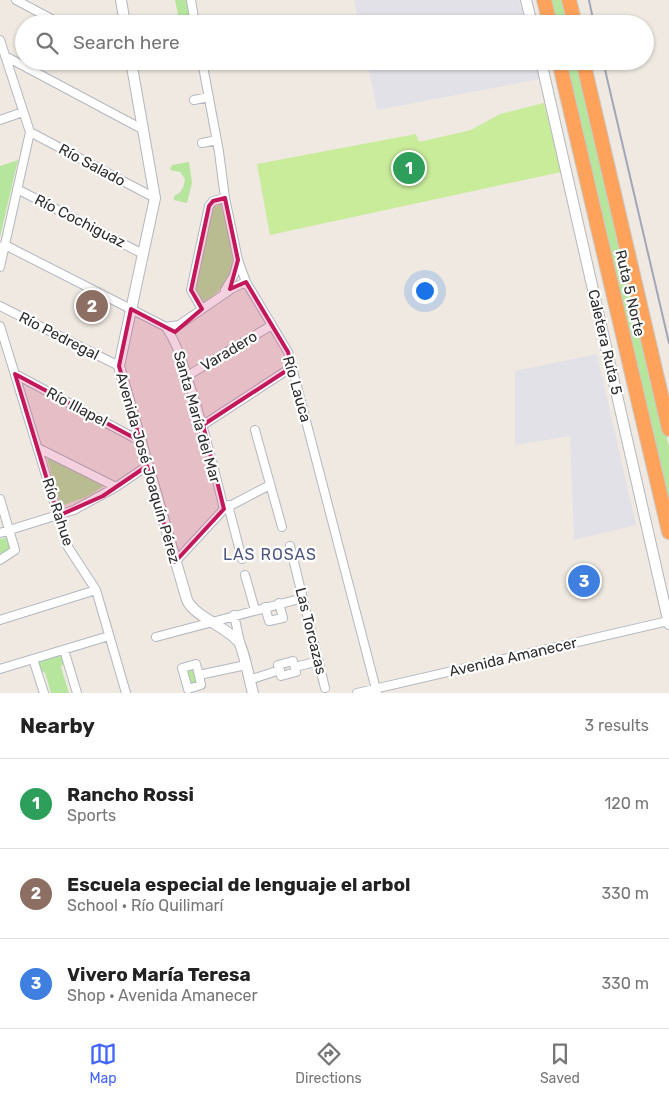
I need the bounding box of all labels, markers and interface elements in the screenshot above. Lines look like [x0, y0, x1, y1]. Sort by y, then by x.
search box [15, 15, 654, 70]
icon: search [33, 29, 61, 57]
text: Search here [73, 31, 180, 54]
street label: Río Salado [56, 140, 128, 190]
pin: 1 [393, 149, 425, 187]
street label: Río Cochiguaz [32, 190, 129, 252]
street label: Ruta 5 Norte [611, 248, 649, 338]
your location [412, 278, 438, 304]
pin: 2 [76, 287, 108, 325]
street label: Caletera Ruta 5 [584, 288, 626, 397]
street label: Río Pedregal [16, 308, 102, 364]
street label: Varadero [198, 327, 260, 375]
street label: Santa María del Mar [170, 349, 225, 485]
street label: Río Lauca [279, 354, 315, 424]
street label: Avenida José Joaquín Pérez [112, 370, 184, 566]
street label: Río Illapel [43, 383, 111, 431]
street label: Río Rahue [39, 476, 77, 548]
district label: LAS ROSAS [223, 545, 317, 564]
pin: 3 [568, 562, 600, 600]
street label: Las Torcazas [291, 586, 331, 677]
street label: Avenida Amanecer [447, 633, 579, 680]
text: Nearby [20, 713, 95, 738]
text: 3 results [584, 716, 649, 735]
text: Rancho Rossi [67, 783, 194, 806]
text: 1 [32, 794, 40, 813]
text: 120 m [604, 794, 649, 813]
text: Sports [67, 806, 116, 825]
text: Escuela especial de lenguaje el arbol [67, 873, 410, 896]
text: 2 [31, 884, 41, 903]
text: 330 m [601, 884, 649, 903]
text: School · Río Quilimarí [67, 896, 223, 915]
text: Vivero María Teresa [67, 963, 251, 986]
text: 3 [31, 974, 41, 993]
text: 330 m [601, 974, 649, 993]
text: Shop · Avenida Amanecer [67, 986, 258, 1005]
tab: Map [89, 1040, 117, 1087]
tab: Directions [295, 1040, 362, 1087]
tab: Saved [540, 1040, 580, 1087]

